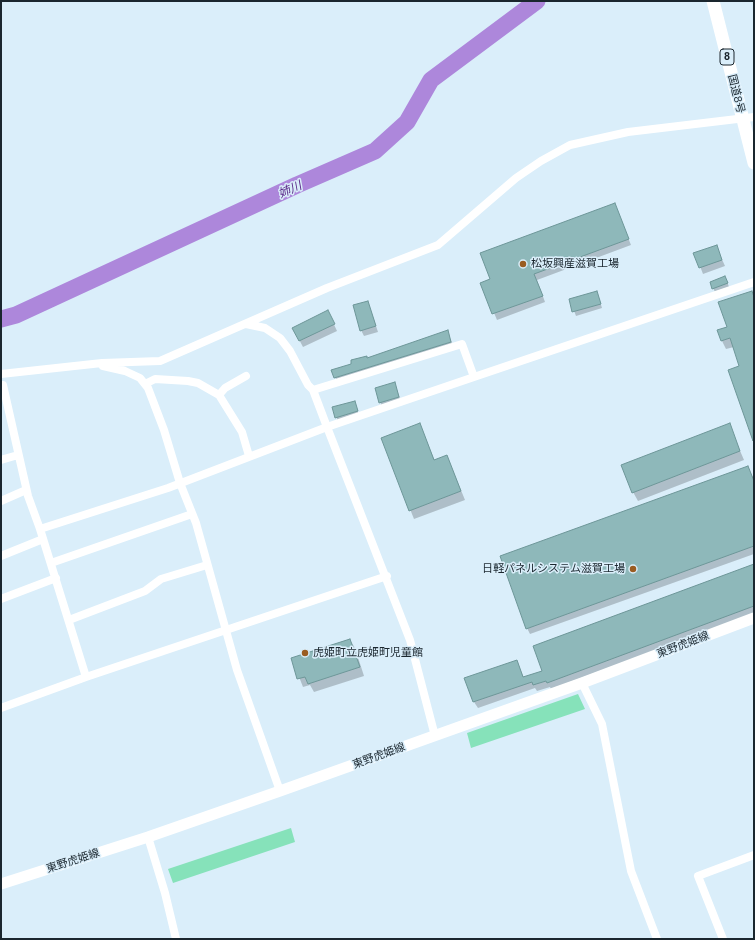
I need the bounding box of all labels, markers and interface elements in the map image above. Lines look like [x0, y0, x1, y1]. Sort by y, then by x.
road number: 8 [720, 49, 734, 65]
street label: 国道8号 [725, 73, 747, 115]
water label: 姉川 [276, 179, 304, 201]
place label: 松坂興産滋賀工場 [531, 257, 619, 271]
marker: 松坂興産滋賀工場 [518, 259, 528, 269]
place label: 日軽パネルシステム滋賀工場 [482, 562, 625, 576]
marker: 日軽パネルシステム滋賀工場 [628, 564, 638, 574]
street label: 東野虎姫線 [655, 629, 711, 661]
place label: 虎姫町立虎姫町児童館 [313, 646, 423, 660]
marker: 虎姫町立虎姫町児童館 [300, 648, 310, 658]
street label: 東野虎姫線 [351, 740, 407, 772]
street label: 東野虎姫線 [45, 846, 101, 876]

